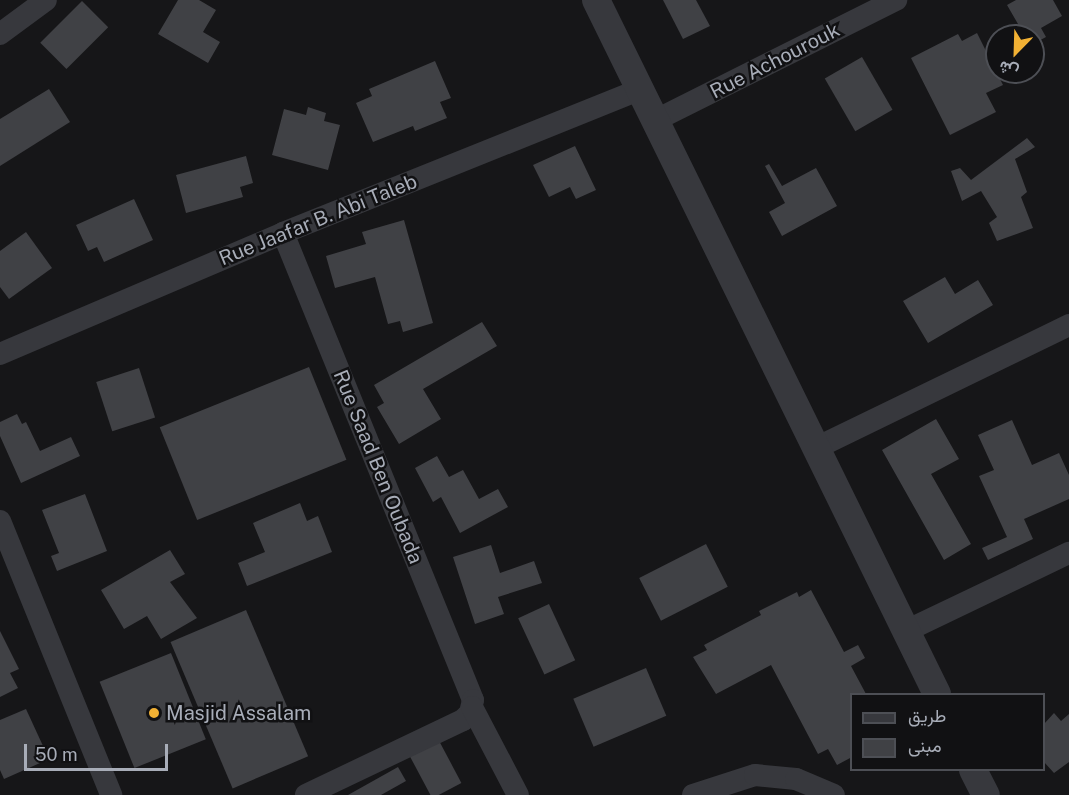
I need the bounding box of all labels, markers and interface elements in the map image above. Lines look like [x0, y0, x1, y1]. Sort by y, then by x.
street label: Rue Achourouk [706, 18, 844, 104]
north arrow [985, 24, 1045, 84]
text: ش [996, 57, 1021, 82]
street label: Rue Jaafar B. Abi Taleb [215, 169, 421, 271]
street label: Rue Saad Ben Oubada [328, 367, 428, 567]
legend [850, 693, 1045, 771]
place label: Masjid Assalam [166, 701, 311, 725]
text: طريق [908, 705, 946, 726]
marker: Masjid Assalam [147, 706, 161, 720]
scale bar [27, 732, 171, 770]
text: مبنى [908, 735, 942, 756]
text: 50 m [35, 744, 78, 765]

